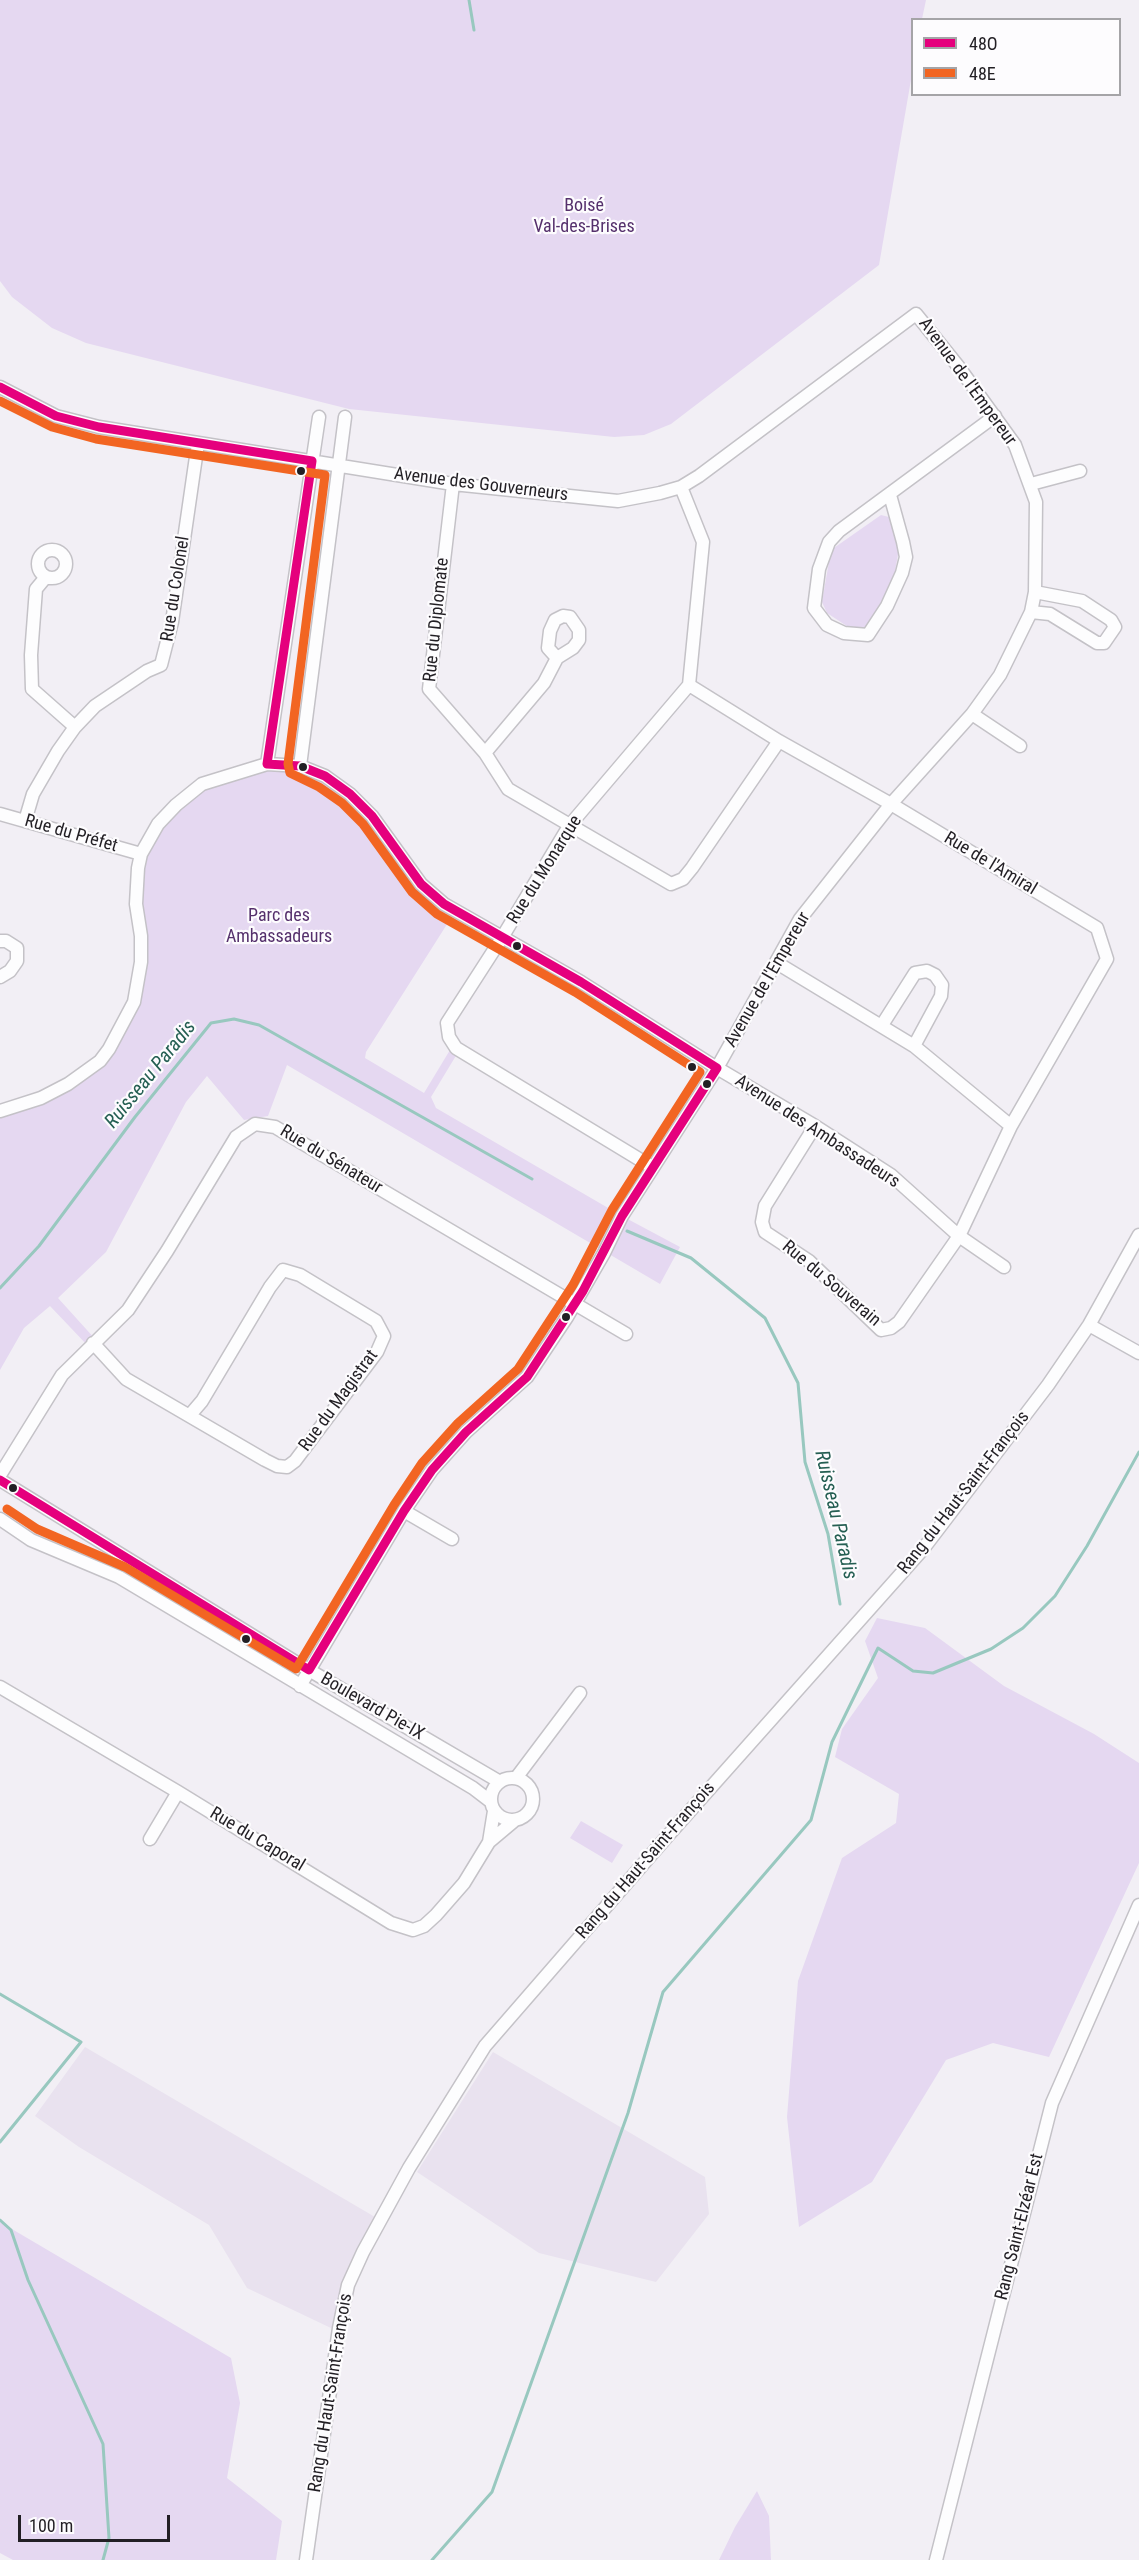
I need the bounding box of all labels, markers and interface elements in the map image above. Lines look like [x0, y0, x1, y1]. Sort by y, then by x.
legend [911, 18, 1121, 96]
text: 48O [969, 33, 998, 54]
text: 48E [969, 63, 996, 84]
park label: Boisé Val-des-Brises [533, 195, 635, 238]
street label: Avenue de l'Empereur [913, 314, 1021, 450]
street label: Avenue des Gouverneurs [393, 464, 569, 506]
unlabelled marker [295, 465, 307, 477]
street label: Rue du Colonel [157, 535, 195, 643]
street label: Rue du Diplomate [420, 557, 454, 683]
unlabelled marker [297, 761, 309, 773]
street label: Rue du Préfet [22, 810, 120, 858]
street label: Rue du Monarque [503, 812, 587, 928]
street label: Rue de l'Amiral [940, 828, 1040, 900]
park label: Parc des Ambassadeurs [226, 905, 332, 948]
street label: Avenue de l'Empereur [721, 909, 815, 1051]
unlabelled marker [511, 940, 523, 952]
water label: Ruisseau Paradis [100, 1016, 202, 1134]
unlabelled marker [686, 1061, 698, 1073]
street label: Avenue des Ambassadeurs [731, 1071, 903, 1193]
unlabelled marker [701, 1078, 713, 1090]
street label: Rue du Sénateur [276, 1121, 386, 1199]
street label: Rue du Souverain [777, 1236, 885, 1332]
unlabelled marker [560, 1311, 572, 1323]
street label: Rue du Magistrat [295, 1346, 383, 1456]
street label: Rang du Haut-Saint-François [894, 1407, 1034, 1579]
water label: Ruisseau Paradis [808, 1448, 862, 1582]
unlabelled marker [7, 1482, 19, 1494]
unlabelled marker [240, 1633, 252, 1645]
street label: Boulevard Pie-IX [316, 1669, 428, 1745]
street label: Rang du Haut-Saint-François [572, 1778, 720, 1944]
street label: Rue du Caporal [205, 1803, 309, 1877]
street label: Rang Saint-Elzéar Est [991, 2151, 1049, 2303]
street label: Rang du Haut-Saint-François [305, 2292, 357, 2494]
scale bar [21, 2503, 172, 2541]
text: 100 m [29, 2515, 73, 2536]

